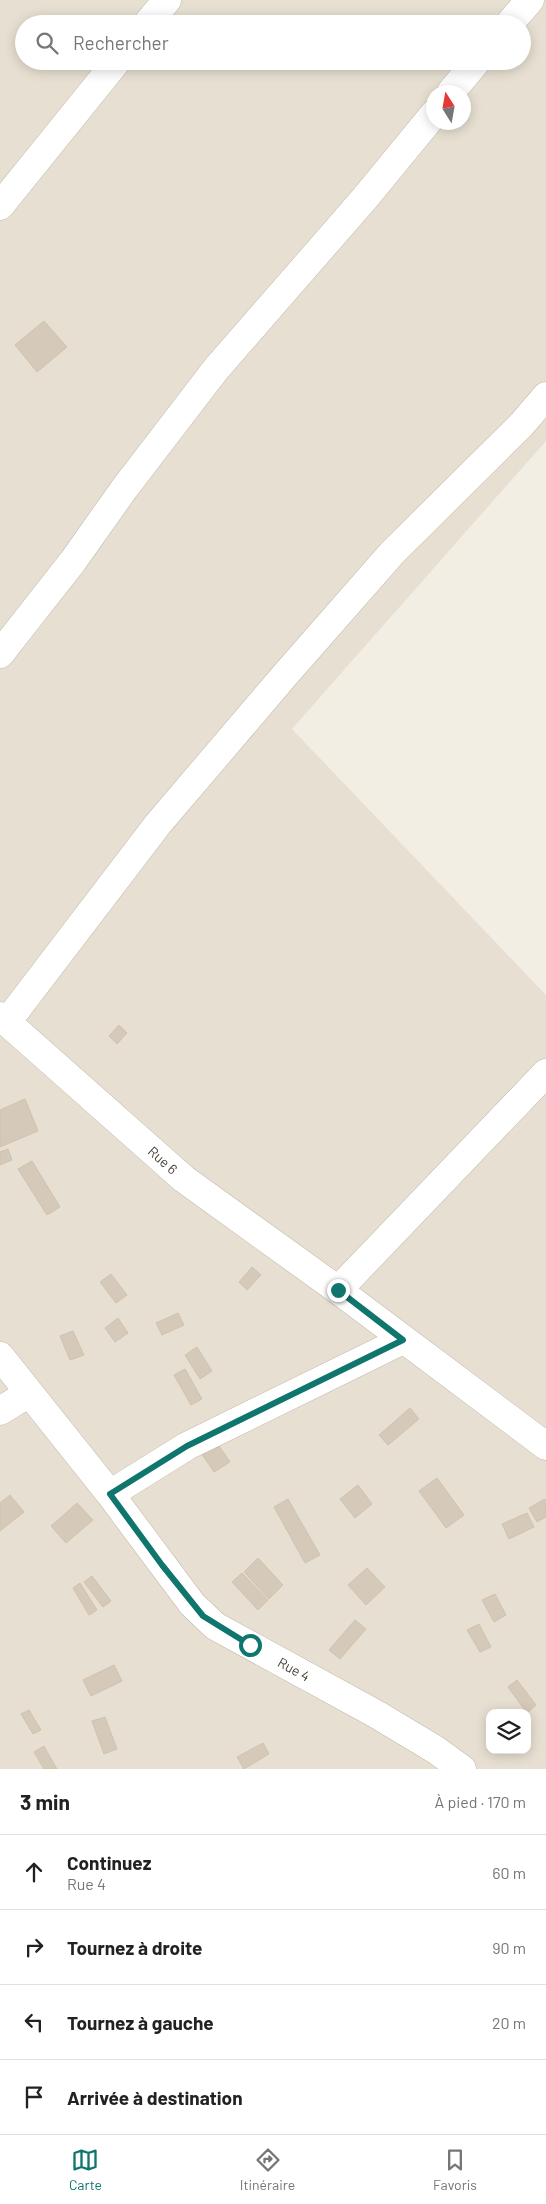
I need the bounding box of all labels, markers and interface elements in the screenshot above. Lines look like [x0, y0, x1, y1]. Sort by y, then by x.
search box [15, 15, 531, 70]
icon: search [33, 29, 61, 57]
text: Rechercher [73, 31, 169, 54]
north arrow [426, 85, 471, 130]
street label: Rue 6 [145, 1142, 181, 1178]
route end [327, 1279, 350, 1302]
route start [239, 1634, 262, 1657]
street label: Rue 4 [275, 1653, 313, 1685]
map controls [486, 1709, 531, 1754]
button: layers [486, 1709, 531, 1754]
text: 3 min [20, 1789, 70, 1814]
text: À pied · 170 m [435, 1792, 526, 1811]
text: Continuez [67, 1851, 151, 1874]
icon: ahead [20, 1858, 48, 1886]
text: 60 m [492, 1863, 526, 1882]
text: Rue 4 [67, 1874, 106, 1893]
icon: right [20, 1933, 48, 1961]
text: Tournez à droite [67, 1936, 203, 1959]
text: 90 m [492, 1938, 526, 1957]
icon: left [20, 2008, 48, 2036]
text: Tournez à gauche [67, 2011, 214, 2034]
text: 20 m [492, 2013, 526, 2032]
icon: arrive [20, 2083, 48, 2111]
text: Arrivée à destination [67, 2086, 243, 2109]
tab: Carte [69, 2146, 102, 2193]
tab: Itinéraire [240, 2146, 295, 2193]
tab: Favoris [433, 2146, 477, 2193]

